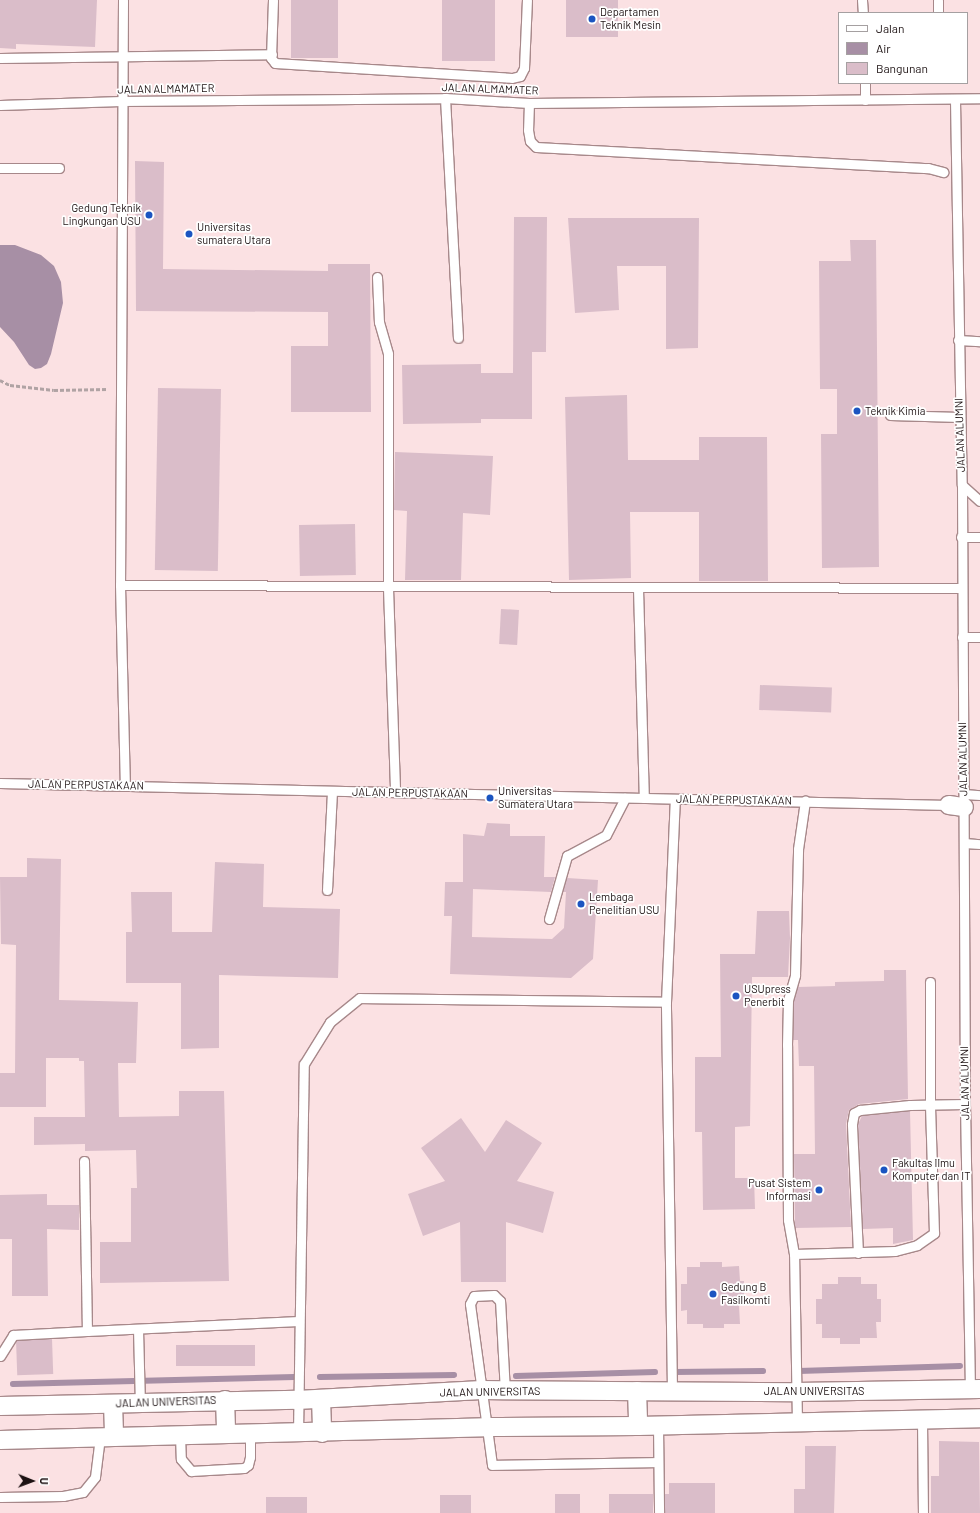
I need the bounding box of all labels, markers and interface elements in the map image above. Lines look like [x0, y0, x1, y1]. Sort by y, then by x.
place label: Departamen Teknik Mesin [600, 6, 661, 32]
legend [838, 12, 968, 84]
marker: Departamen Teknik Mesin [587, 14, 597, 24]
text: Jalan [876, 21, 904, 35]
text: Air [876, 41, 891, 55]
text: Bangunan [876, 61, 928, 75]
street label: JALAN ALMAMATER [441, 81, 539, 97]
street label: JALAN ALMAMATER [117, 82, 215, 96]
place label: Gedung Teknik Lingkungan USU [62, 202, 141, 228]
marker: Gedung Teknik Lingkungan USU [144, 210, 154, 220]
place label: Universitas sumatera Utara [197, 221, 271, 247]
marker: Universitas sumatera Utara [184, 229, 194, 239]
street label: JALAN ALUMNI [952, 398, 968, 472]
place label: Teknik Kimia [865, 404, 925, 418]
marker: Teknik Kimia [852, 406, 862, 416]
street label: JALAN ALUMNI [956, 722, 970, 796]
street label: JALAN PERPUSTAKAAN [28, 777, 144, 793]
street label: JALAN PERPUSTAKAAN [352, 785, 468, 801]
place label: Universitas Sumatera Utara [498, 785, 573, 811]
street label: JALAN PERPUSTAKAAN [676, 792, 792, 808]
marker: Universitas Sumatera Utara [485, 793, 495, 803]
place label: Lembaga Penelitian USU [589, 891, 659, 917]
marker: Lembaga Penelitian USU [576, 899, 586, 909]
place label: USUpress Penerbit [744, 983, 791, 1009]
marker: USUpress Penerbit [731, 991, 741, 1001]
street label: JALAN ALUMNI [958, 1046, 972, 1120]
place label: Fakultas Ilmu Komputer dan IT [892, 1157, 970, 1183]
marker: Fakultas Ilmu Komputer dan IT [879, 1165, 889, 1175]
place label: Pusat Sistem Informasi [748, 1177, 811, 1203]
marker: Pusat Sistem Informasi [814, 1185, 824, 1195]
place label: Gedung B Fasilkomti [721, 1281, 770, 1307]
marker: Gedung B Fasilkomti [708, 1289, 718, 1299]
street label: JALAN UNIVERSITAS [764, 1384, 864, 1398]
street label: JALAN UNIVERSITAS [440, 1385, 540, 1399]
street label: JALAN UNIVERSITAS [115, 1394, 217, 1410]
north arrow [12, 1461, 52, 1501]
text: U [38, 1478, 51, 1485]

